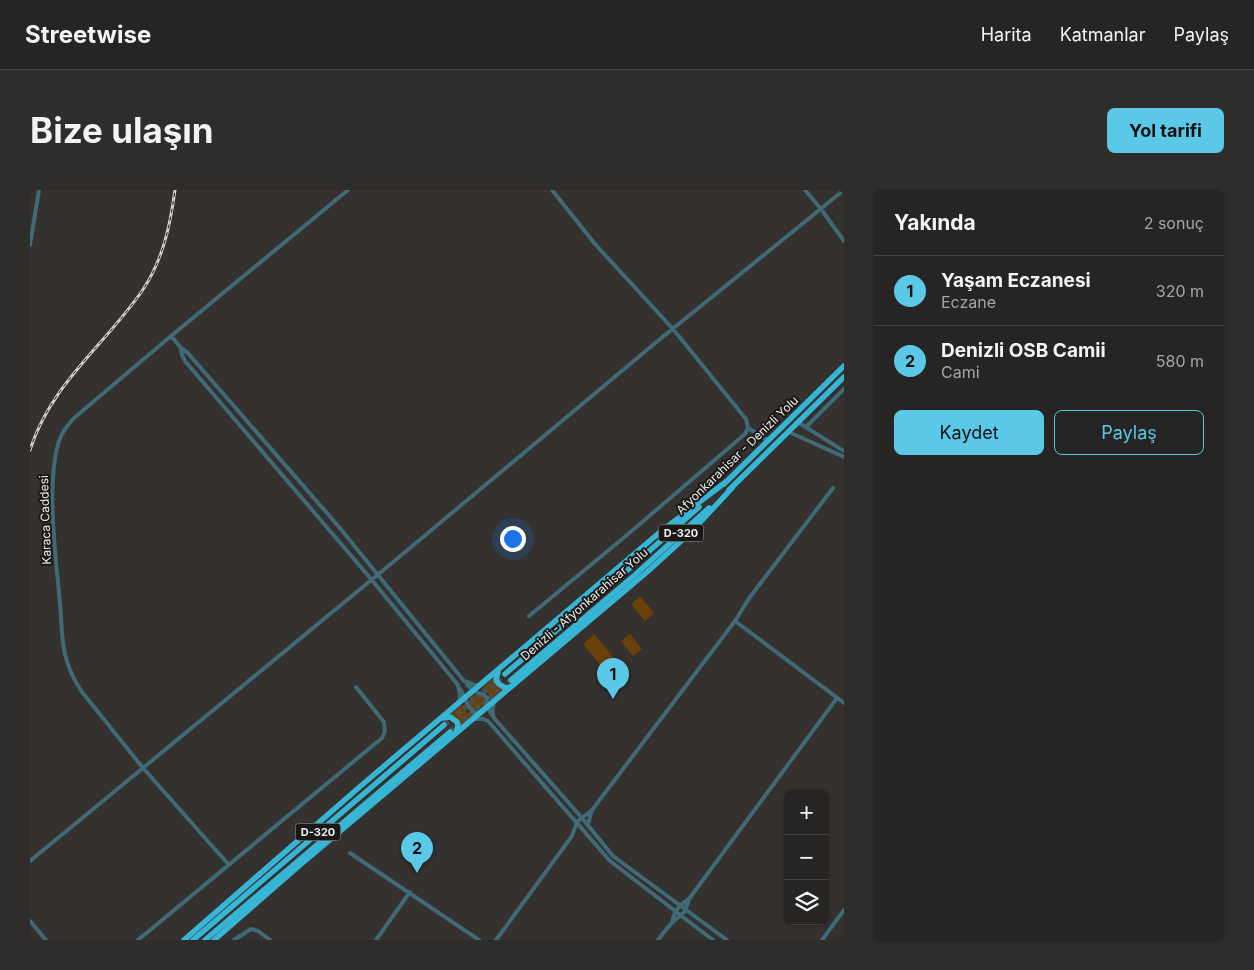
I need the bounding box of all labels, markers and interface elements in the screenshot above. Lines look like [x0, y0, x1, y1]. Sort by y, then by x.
text: Streetwise [25, 20, 151, 49]
text: Harita [981, 24, 1032, 45]
text: Katmanlar [1060, 24, 1145, 45]
text: Paylaş [1173, 24, 1229, 45]
button: Yol tarifi [1107, 108, 1224, 153]
text: Bize ulaşın [30, 109, 214, 151]
text: Yakında [894, 210, 976, 235]
text: 2 sonuç [1144, 213, 1204, 233]
text: Yaşam Eczanesi [941, 269, 1091, 292]
text: 1 [907, 281, 913, 301]
text: 320 m [1156, 281, 1204, 301]
text: Eczane [941, 292, 996, 312]
text: Denizli OSB Camii [941, 339, 1106, 362]
text: 2 [905, 351, 915, 371]
text: 580 m [1156, 351, 1204, 371]
text: Cami [941, 362, 980, 382]
street label: Afyonkarahisar - Denizli Yolu [673, 393, 801, 517]
button: Kaydet [894, 410, 1044, 455]
button: Paylaş [1054, 410, 1204, 455]
street label: Karaca Caddesi [36, 475, 54, 565]
road number: D-320 [658, 524, 704, 542]
your location [500, 526, 526, 552]
street label: Denizli - Afyonkarahisar Yolu [517, 545, 651, 663]
pin: 1 [597, 658, 629, 699]
map controls [784, 790, 829, 925]
button: + [784, 790, 829, 835]
road number: D-320 [296, 824, 340, 840]
pin: 2 [401, 832, 433, 873]
button: − [784, 835, 829, 880]
button: layers [784, 880, 829, 925]

